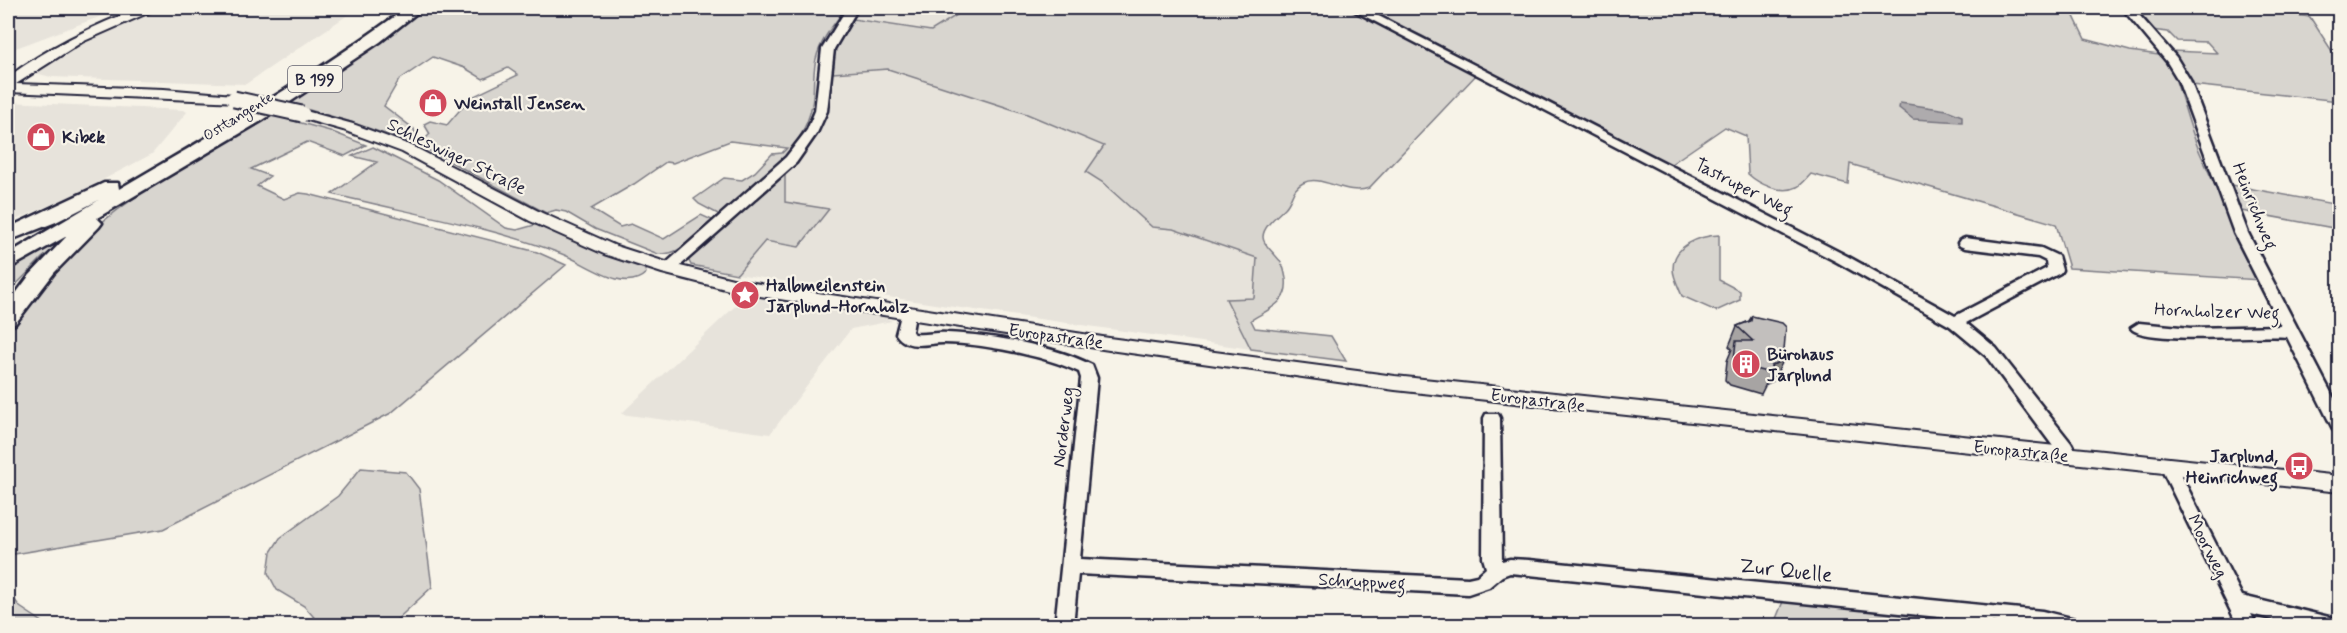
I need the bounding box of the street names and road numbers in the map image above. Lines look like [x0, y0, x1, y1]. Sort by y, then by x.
road number: B 199 [288, 66, 342, 92]
street label: Osttangente [200, 87, 278, 147]
street label: Schleswiger Straße [383, 113, 530, 201]
street label: Tastruper Weg [1690, 153, 1797, 225]
street label: Heinrichweg [2224, 159, 2282, 254]
street label: Hornholzer Weg [2154, 298, 2280, 328]
street label: Europastraße [1007, 318, 1105, 356]
street label: Europastraße [1489, 383, 1587, 419]
street label: Norderweg [1047, 386, 1082, 469]
street label: Europastraße [1972, 435, 2070, 469]
street label: Moorweg [2181, 511, 2233, 582]
street label: Zur Quelle [1738, 552, 1834, 590]
street label: Schruppweg [1318, 568, 1406, 598]

